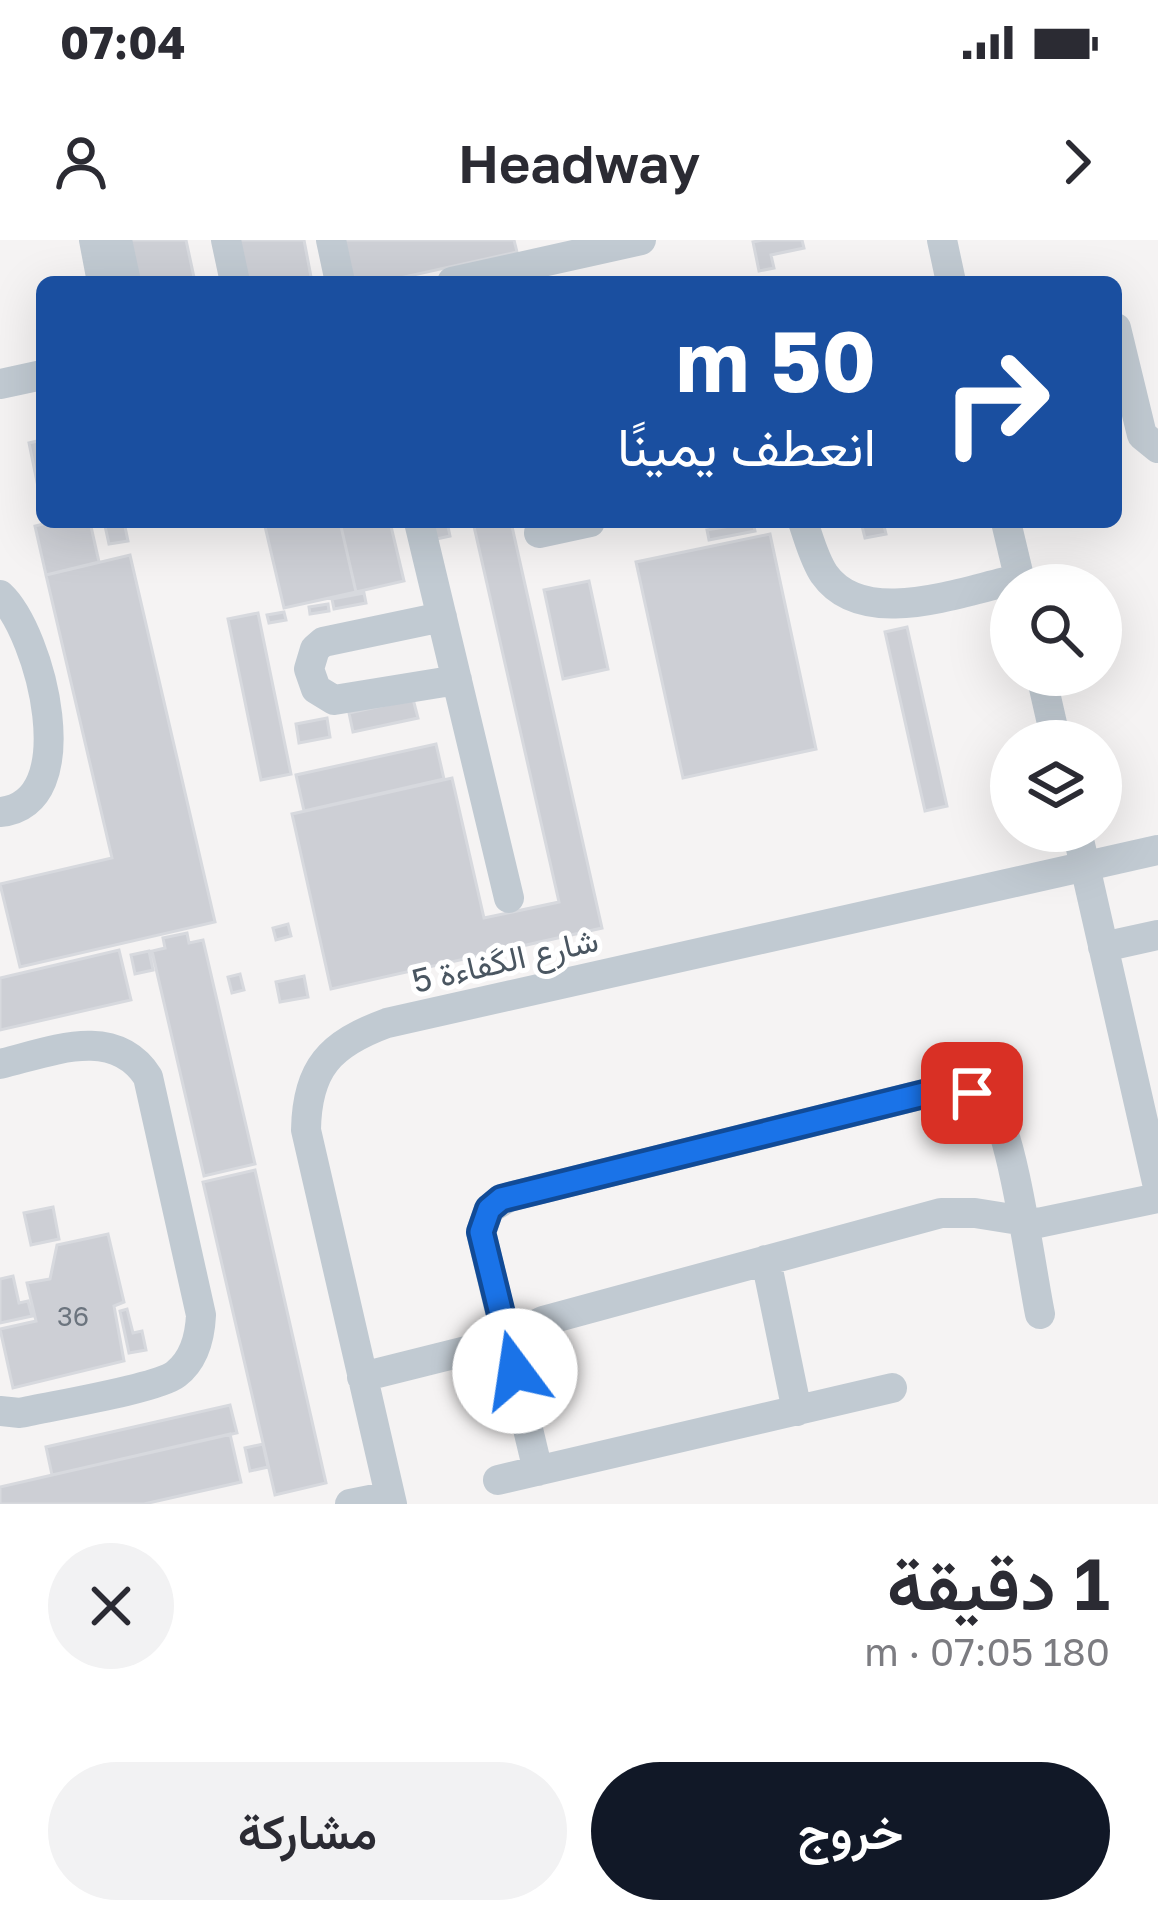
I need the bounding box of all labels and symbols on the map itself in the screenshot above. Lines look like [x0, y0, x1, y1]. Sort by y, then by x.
street label: شارع الكَفاءة 5 [408, 919, 603, 1004]
pin [921, 1042, 1023, 1144]
house number: 36 [57, 1300, 89, 1332]
position arrow [452, 1308, 578, 1434]

